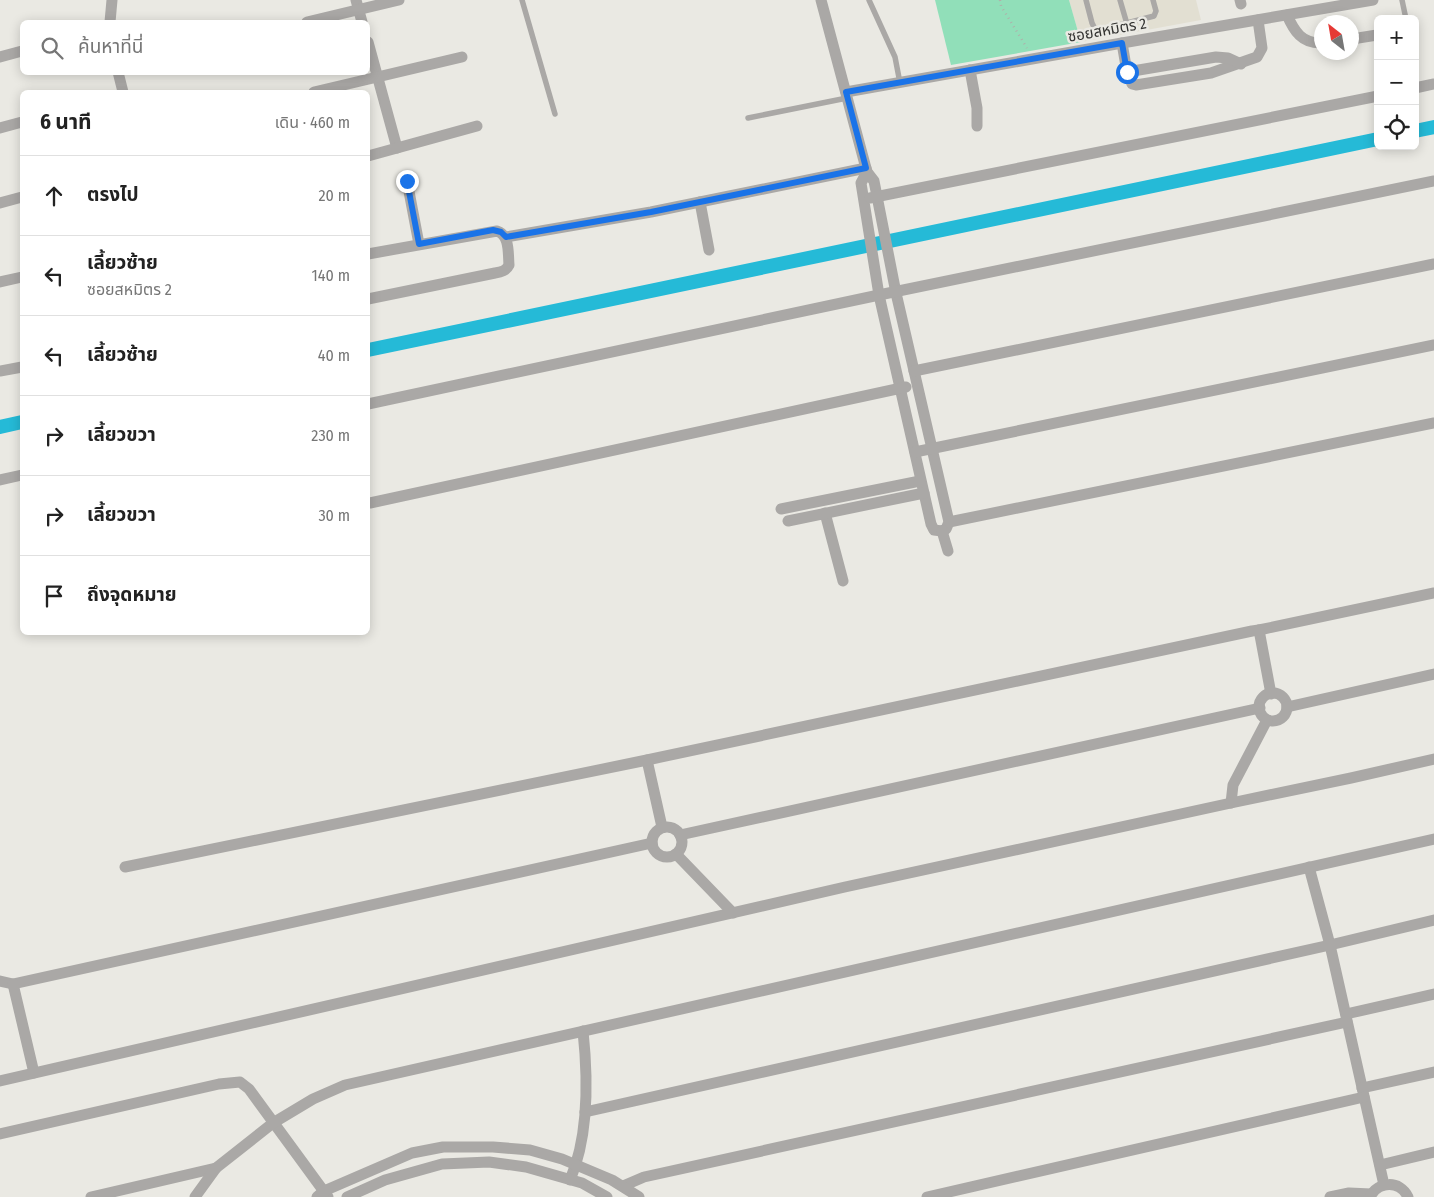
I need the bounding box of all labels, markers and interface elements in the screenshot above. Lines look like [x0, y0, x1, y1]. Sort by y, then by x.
street label: ซอยสหมิตร 2 [1066, 14, 1148, 46]
north arrow [1314, 15, 1359, 60]
map controls [1374, 15, 1419, 150]
button: + [1374, 15, 1419, 60]
search box [20, 20, 370, 75]
icon: search [38, 34, 66, 62]
text: ค้นหาที่นี่ [78, 35, 143, 58]
button: − [1374, 60, 1419, 105]
route start [1116, 61, 1139, 84]
button: locate [1374, 105, 1419, 150]
text: 6 นาที [40, 109, 92, 135]
text: เดิน · 460 m [275, 113, 350, 132]
route end [396, 170, 419, 193]
icon: ahead [40, 182, 68, 210]
text: ตรงไป [87, 183, 139, 206]
text: 20 m [319, 186, 350, 205]
text: เลี้ยวซ้าย [87, 251, 158, 274]
icon: left [40, 262, 68, 290]
text: 140 m [312, 266, 350, 285]
text: ซอยสหมิตร 2 [87, 280, 172, 299]
icon: left [40, 342, 68, 370]
text: เลี้ยวซ้าย [87, 343, 158, 366]
text: 40 m [318, 346, 350, 365]
icon: right [40, 422, 68, 450]
text: เลี้ยวขวา [87, 423, 156, 446]
text: 230 m [311, 426, 350, 445]
icon: right [40, 502, 68, 530]
text: เลี้ยวขวา [87, 503, 156, 526]
text: 30 m [318, 506, 350, 525]
icon: arrive [40, 582, 68, 610]
text: ถึงจุดหมาย [87, 583, 177, 606]

